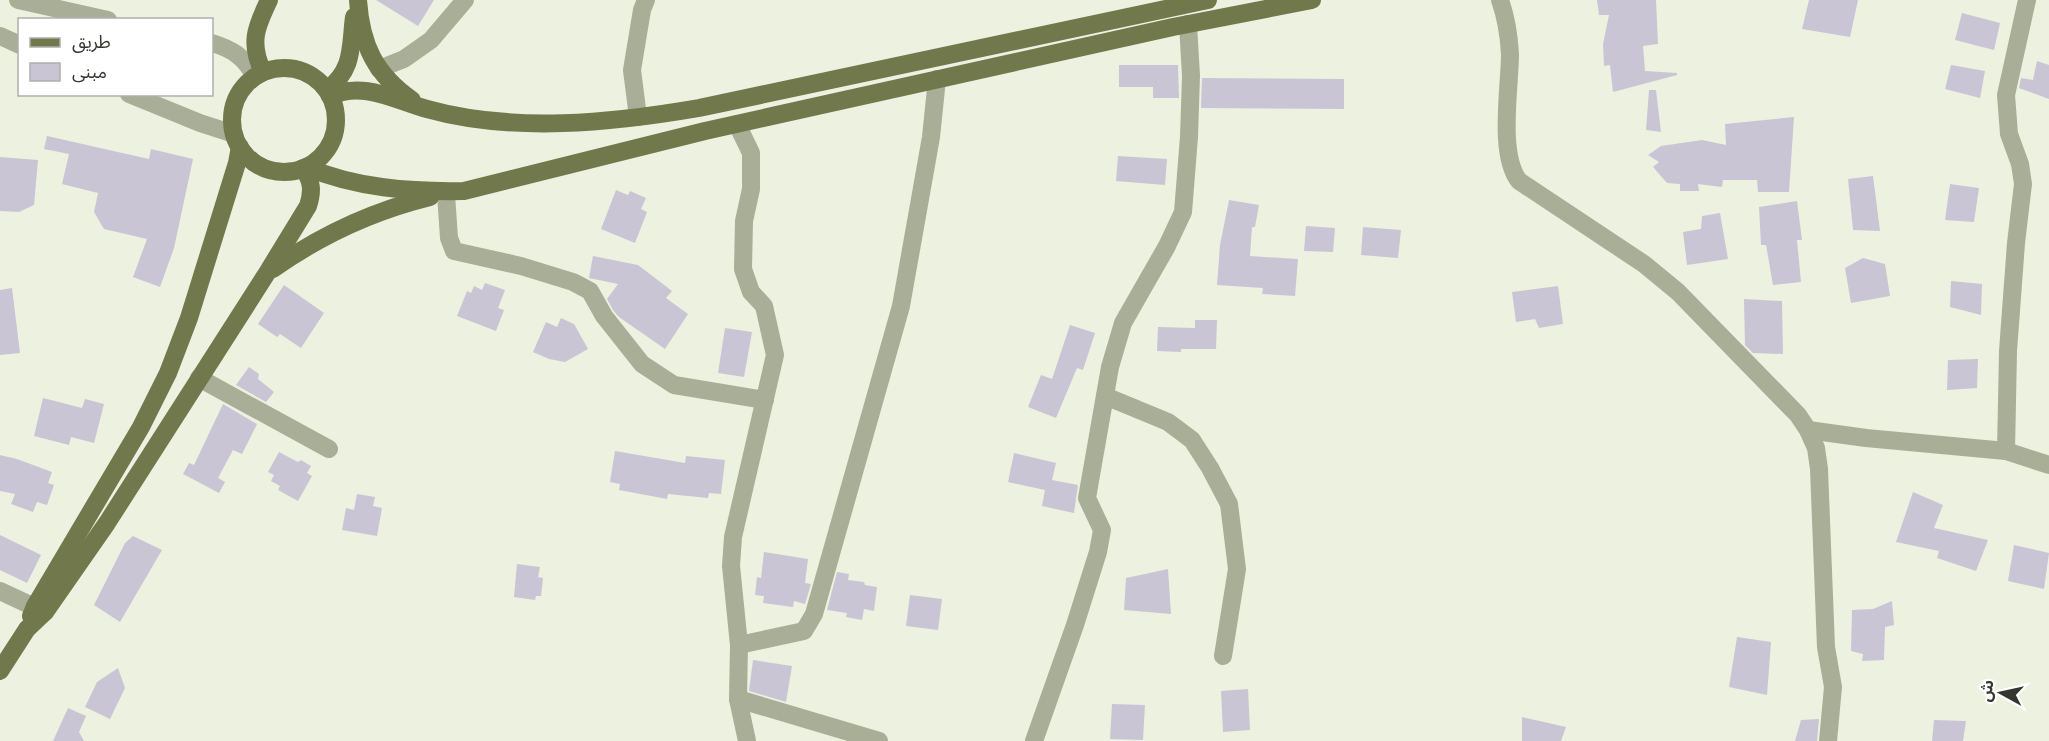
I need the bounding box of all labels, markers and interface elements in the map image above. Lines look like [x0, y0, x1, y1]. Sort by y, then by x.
legend [18, 18, 213, 96]
text: طريق [72, 30, 111, 53]
text: مبنى [72, 60, 107, 83]
north arrow [1971, 663, 2031, 723]
text: ش [1975, 679, 1998, 703]

